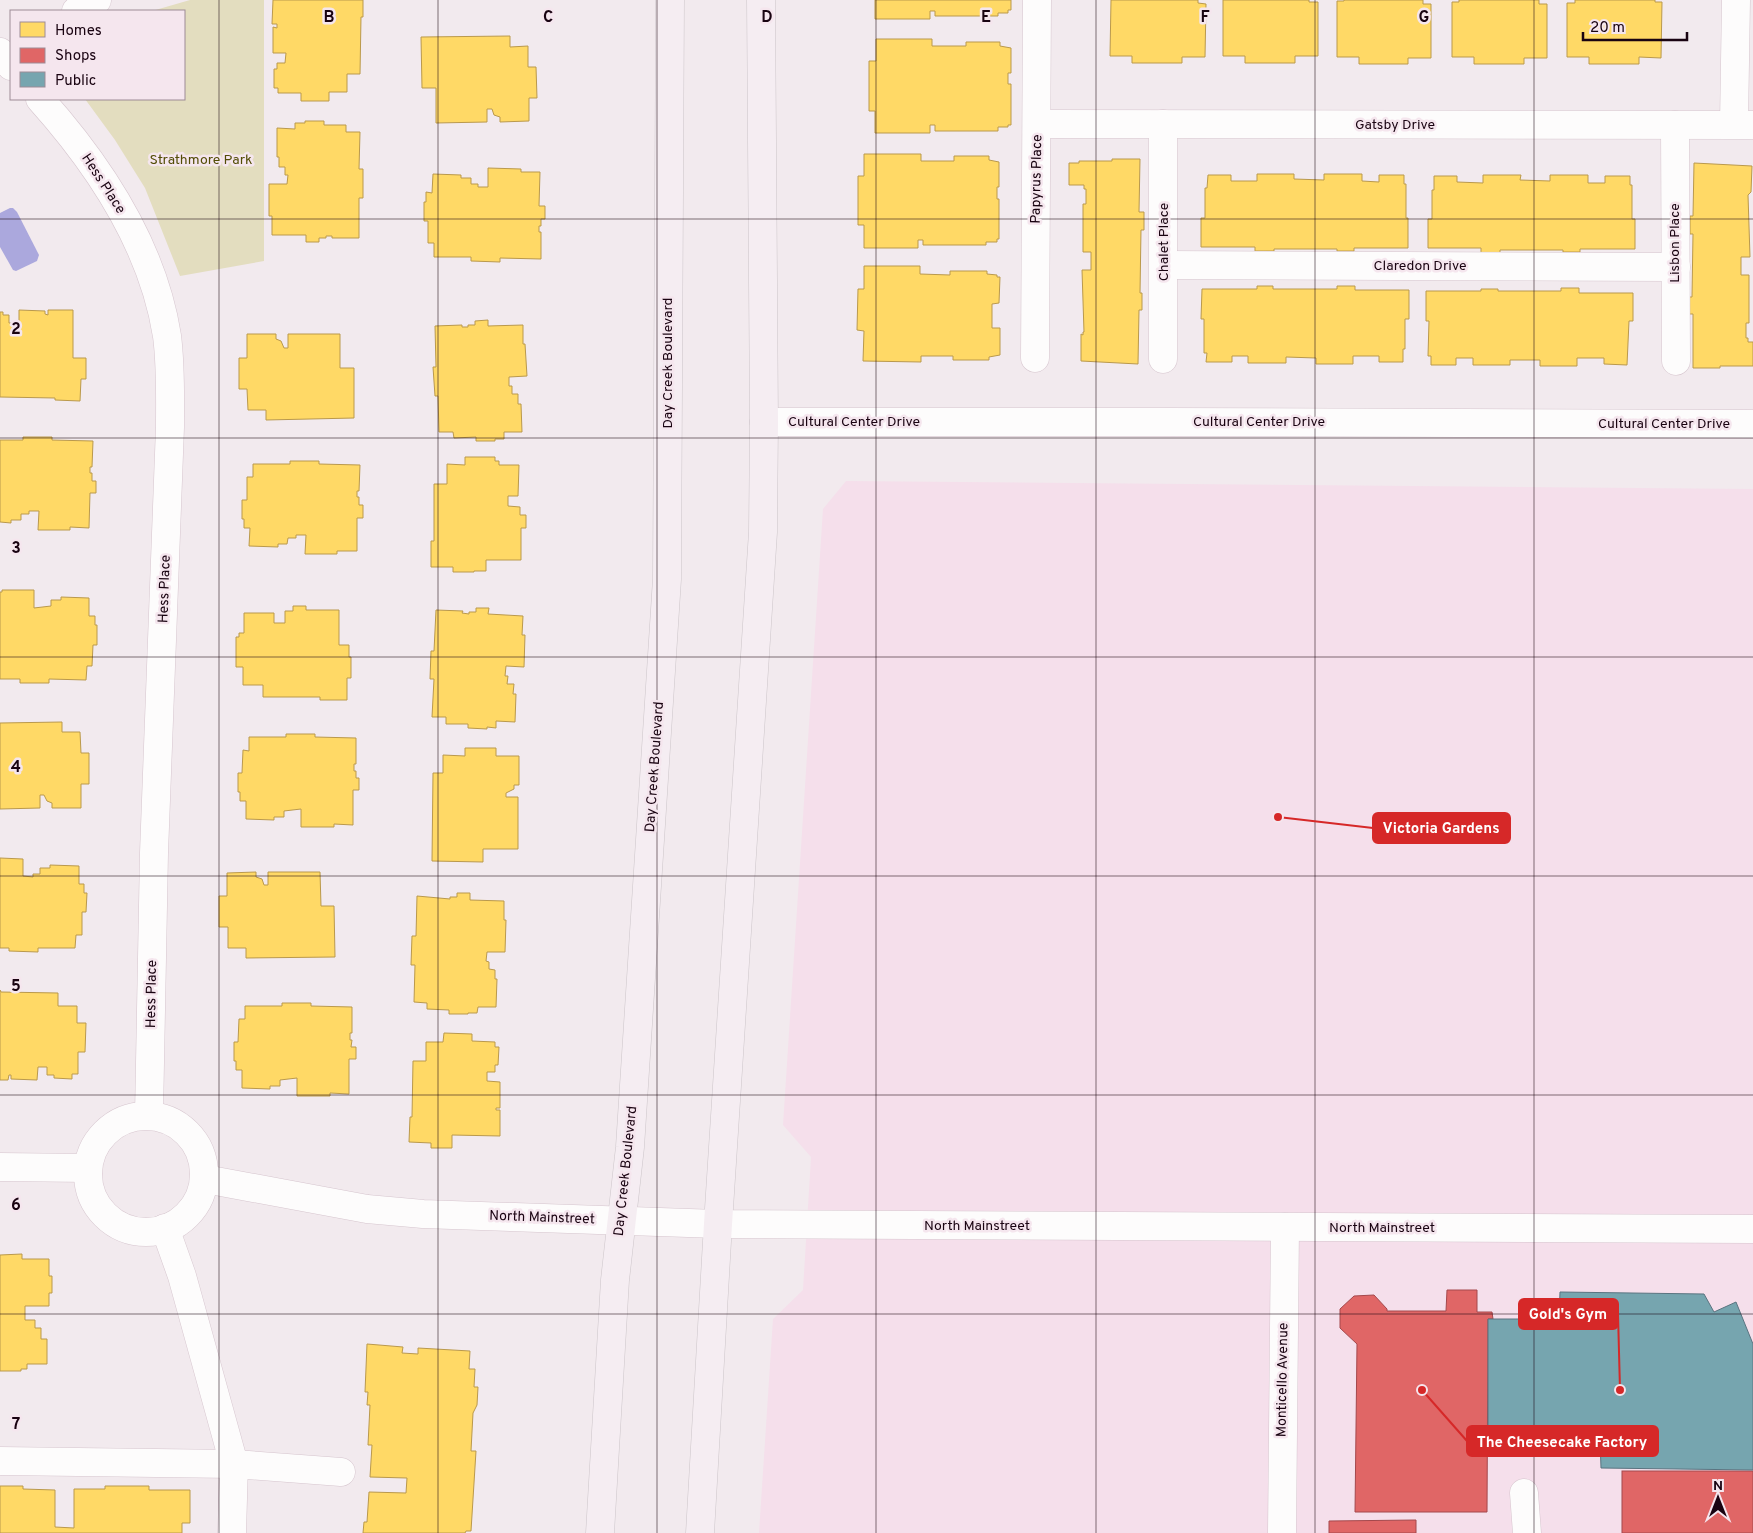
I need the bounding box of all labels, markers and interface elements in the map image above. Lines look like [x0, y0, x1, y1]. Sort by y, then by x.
text: B [323, 8, 335, 28]
text: C [543, 8, 553, 28]
text: D [761, 8, 773, 28]
text: E [981, 8, 991, 28]
text: F [1200, 8, 1210, 28]
text: G [1419, 8, 1429, 28]
legend [10, 10, 185, 100]
scale bar [1583, 10, 1687, 42]
text: 20 m [1590, 19, 1625, 38]
text: Homes [55, 22, 102, 41]
text: Shops [55, 47, 96, 66]
text: Public [55, 72, 96, 91]
street label: Gatsby Drive [1355, 117, 1435, 134]
street label: Papyrus Place [1028, 134, 1046, 224]
street label: Hess Place [77, 151, 129, 217]
park label: Strathmore Park [150, 152, 253, 169]
street label: Chalet Place [1156, 203, 1173, 281]
street label: Lisbon Place [1667, 203, 1684, 283]
street label: Claredon Drive [1373, 258, 1467, 275]
street label: Day Creek Boulevard [660, 298, 677, 428]
text: 2 [11, 320, 21, 340]
street label: Cultural Center Drive [788, 414, 920, 431]
street label: Cultural Center Drive [1193, 414, 1325, 431]
street label: Cultural Center Drive [1598, 416, 1730, 433]
text: 3 [11, 539, 21, 559]
street label: Hess Place [155, 555, 175, 623]
street label: Day Creek Boulevard [642, 701, 668, 833]
text: 4 [11, 758, 21, 778]
callout: Victoria Gardens [1373, 813, 1510, 843]
text: Victoria Gardens [1382, 820, 1500, 839]
street label: Hess Place [143, 960, 161, 1028]
text: 5 [11, 977, 21, 997]
street label: Day Creek Boulevard [611, 1105, 641, 1237]
text: 6 [11, 1196, 21, 1216]
street label: North Mainstreet [489, 1208, 595, 1228]
street label: North Mainstreet [924, 1218, 1030, 1235]
street label: North Mainstreet [1329, 1220, 1435, 1237]
callout: Gold's Gym [1519, 1299, 1618, 1329]
text: Gold's Gym [1529, 1306, 1607, 1325]
street label: Monticello Avenue [1274, 1323, 1292, 1437]
text: 7 [12, 1415, 20, 1435]
callout: The Cheesecake Factory [1467, 1426, 1658, 1456]
text: The Cheesecake Factory [1477, 1434, 1648, 1453]
north arrow [1693, 1473, 1743, 1523]
text: N [1713, 1478, 1723, 1495]

